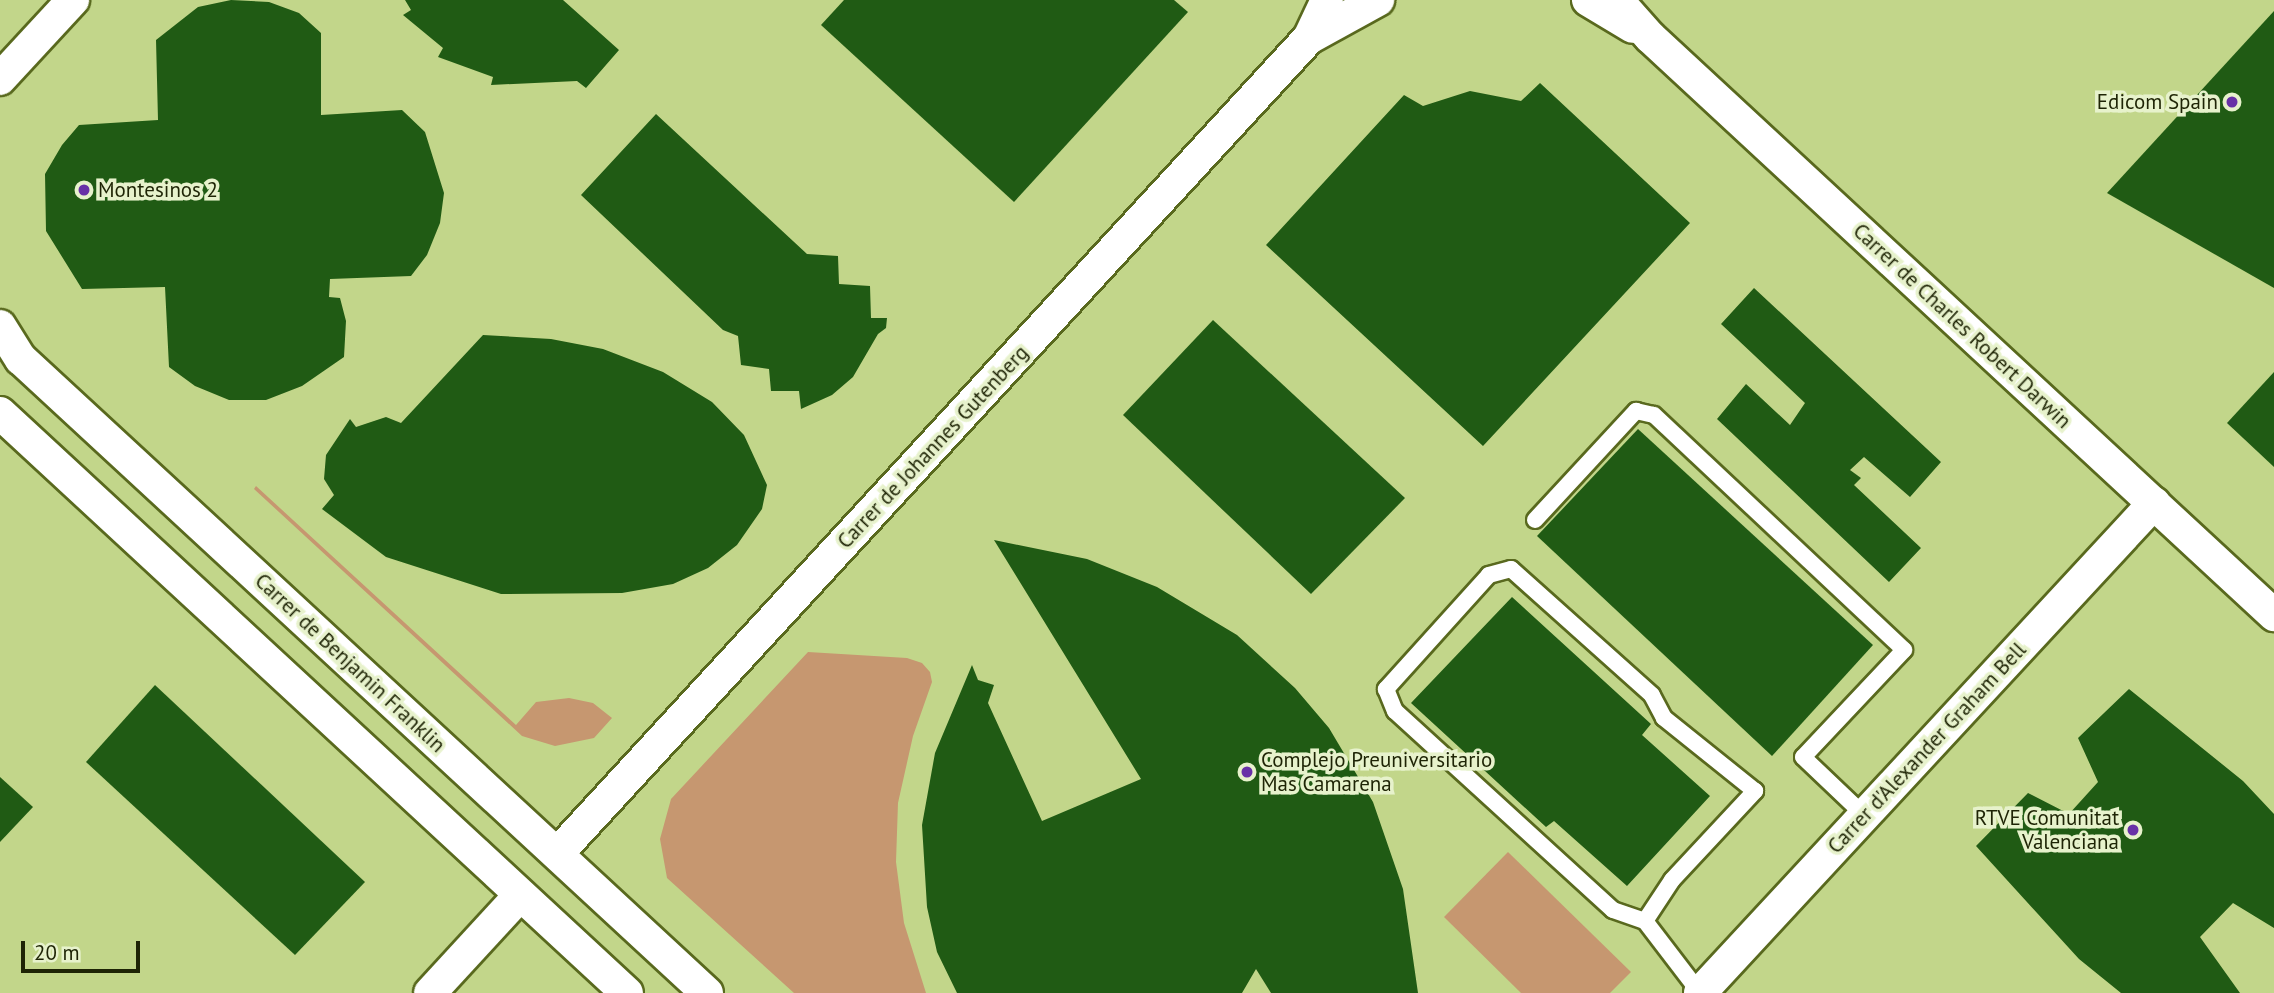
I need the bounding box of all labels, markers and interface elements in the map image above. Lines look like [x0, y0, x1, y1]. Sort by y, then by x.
place label: Edicom Spain [2097, 89, 2218, 115]
marker: Edicom Spain [2224, 94, 2240, 110]
place label: Montesinos 2 [98, 177, 218, 203]
marker: Montesinos 2 [76, 182, 92, 198]
street label: Carrer de Charles Robert Darwin [1848, 218, 2076, 434]
street label: Carrer de Johannes Gutenberg [832, 340, 1034, 554]
street label: Carrer de Benjamin Franklin [250, 568, 450, 758]
street label: Carrer d'Alexander Graham Bell [1823, 637, 2031, 859]
place label: Complejo Preuniversitario Mas Camarena [1261, 747, 1492, 797]
marker: Complejo Preuniversitario Mas Camarena [1239, 764, 1255, 780]
place label: RTVE Comunitat Valenciana [1975, 805, 2119, 855]
marker: RTVE Comunitat Valenciana [2125, 822, 2141, 838]
scale bar [24, 926, 144, 970]
text: 20 m [34, 939, 80, 966]

